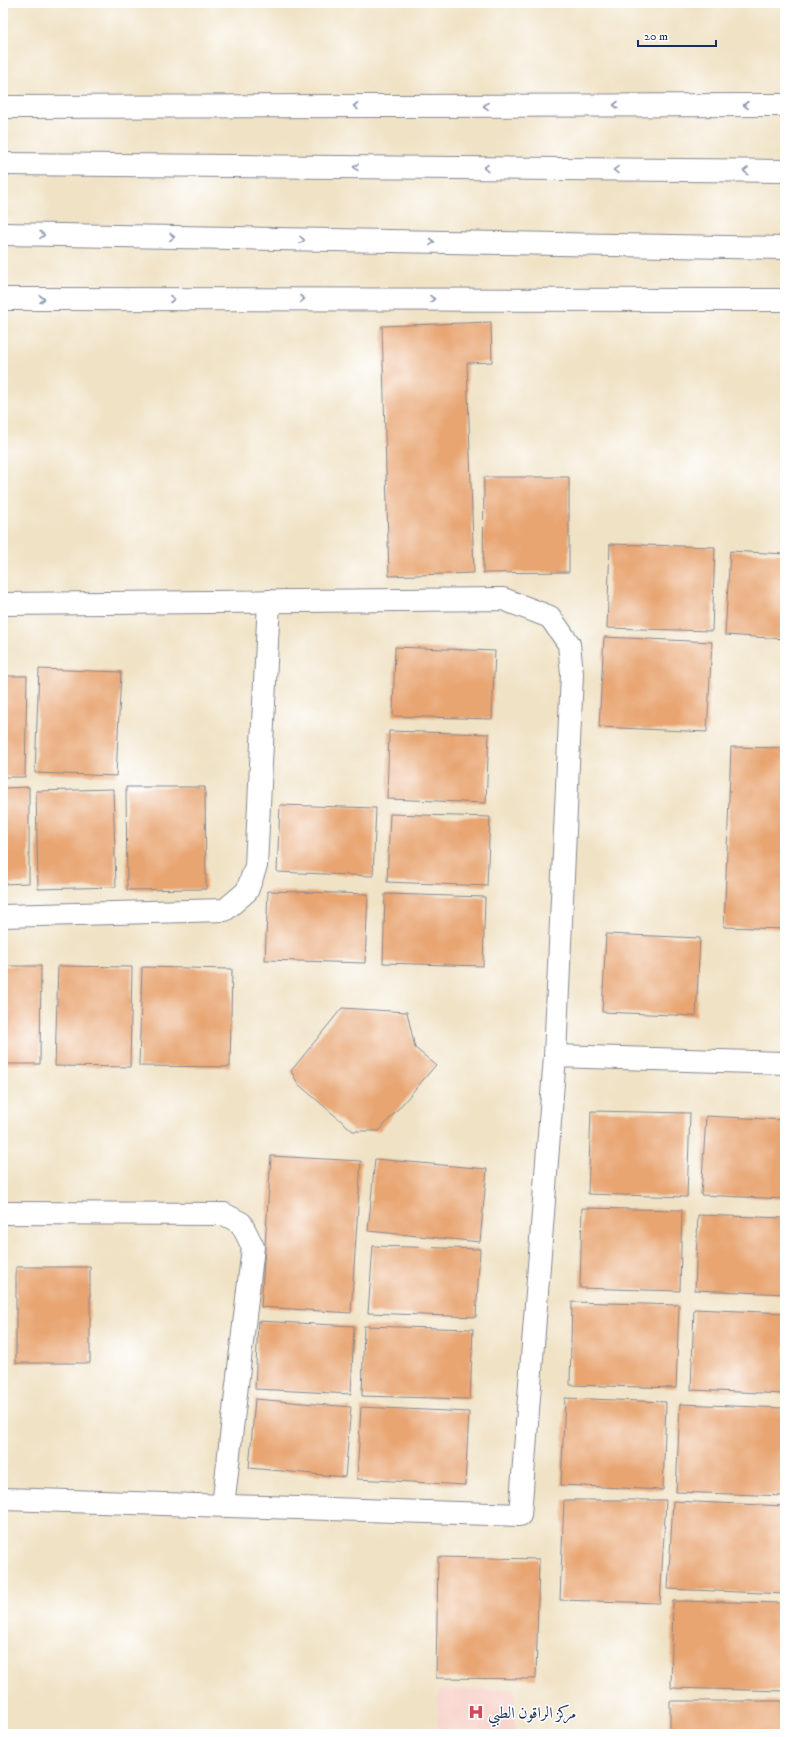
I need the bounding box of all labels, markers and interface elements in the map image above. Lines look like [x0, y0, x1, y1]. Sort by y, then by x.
scale bar [638, 22, 716, 48]
text: 20 m [644, 29, 668, 44]
one-way arrow [613, 101, 619, 109]
one-way arrow [743, 101, 749, 109]
one-way arrow [353, 102, 359, 110]
one-way arrow [483, 102, 489, 110]
one-way arrow [353, 163, 359, 171]
one-way arrow [483, 164, 489, 172]
one-way arrow [613, 166, 619, 174]
one-way arrow [743, 167, 749, 175]
one-way arrow [39, 231, 45, 239]
one-way arrow [169, 233, 175, 241]
one-way arrow [299, 235, 305, 244]
one-way arrow [429, 238, 435, 246]
one-way arrow [39, 295, 45, 303]
one-way arrow [169, 295, 175, 303]
one-way arrow [299, 295, 305, 303]
one-way arrow [429, 295, 435, 303]
hospital icon: مركز الراقون الطبي [467, 1703, 485, 1721]
place label: مركز الراقون الطبي [488, 1703, 576, 1728]

